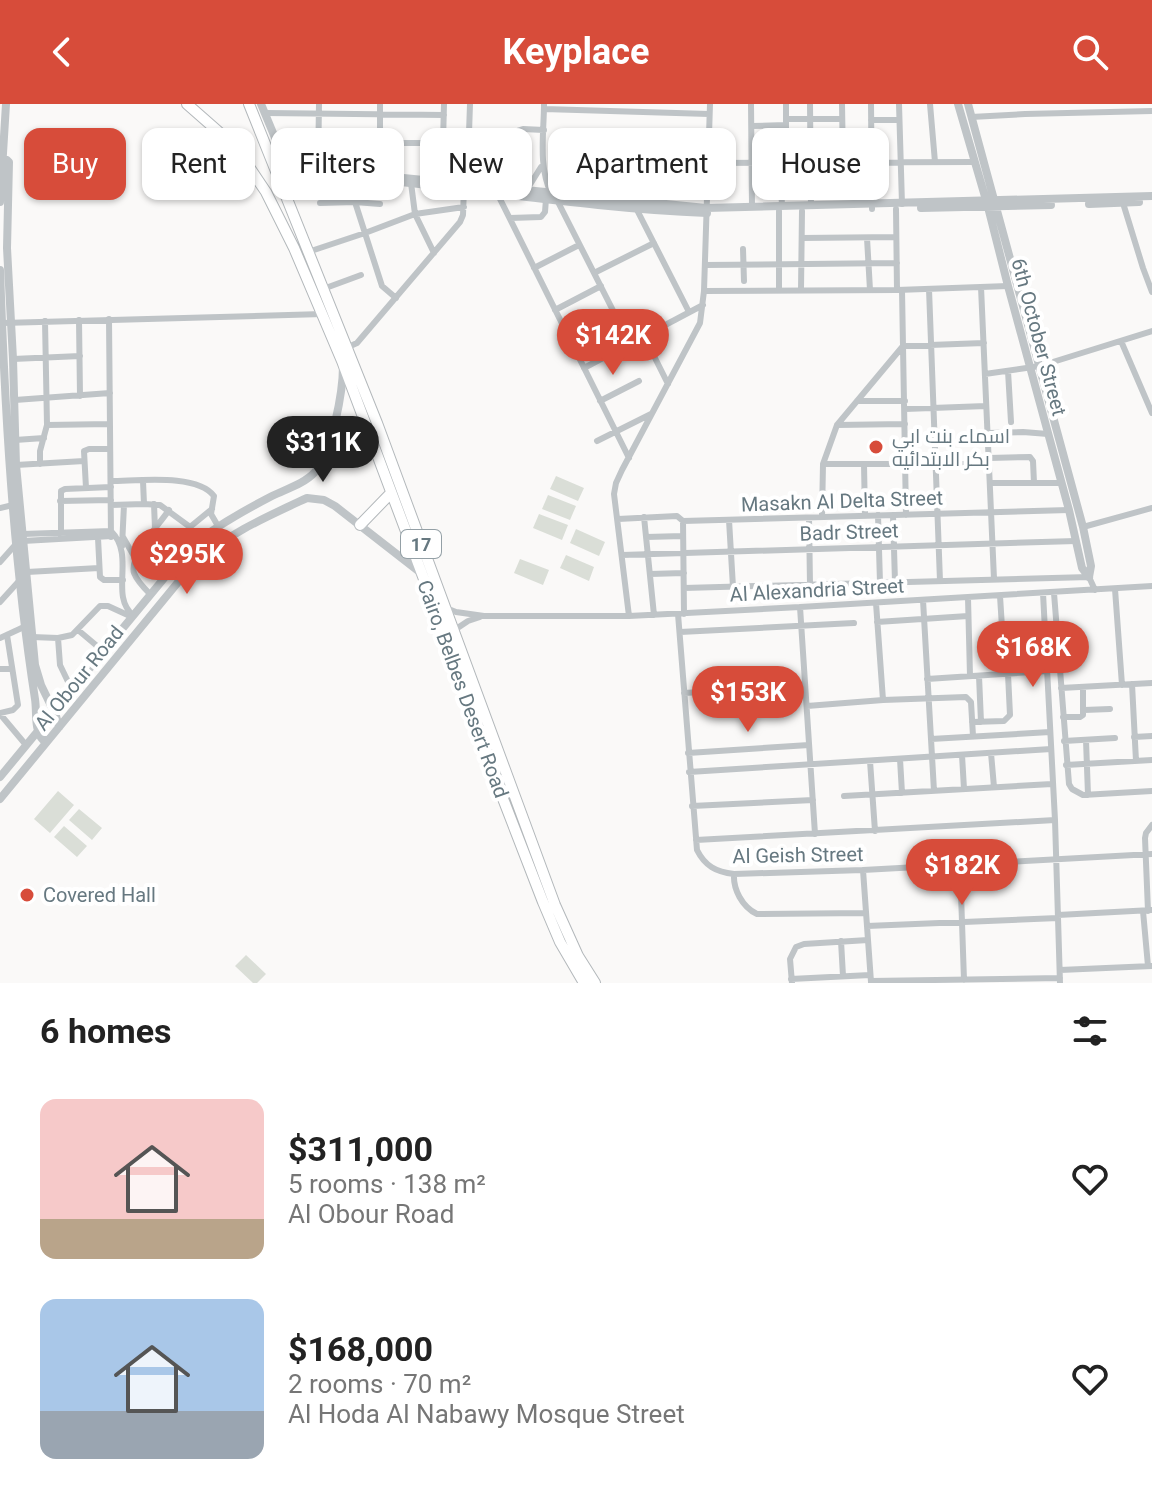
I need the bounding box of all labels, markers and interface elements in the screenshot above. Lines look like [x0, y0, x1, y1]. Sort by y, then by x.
icon: back [40, 30, 84, 74]
icon: search [1068, 30, 1112, 74]
text: Keyplace [502, 31, 650, 73]
chip: Buy [24, 128, 126, 200]
chip: Rent [142, 128, 255, 200]
chip: Filters [271, 128, 404, 200]
chip: New [420, 128, 532, 200]
chip: Apartment [548, 128, 736, 200]
chip: House [752, 128, 889, 200]
street label: 6th October Street [1006, 256, 1072, 418]
pin: $142K [557, 309, 669, 377]
text: $142K [575, 320, 651, 350]
pin: $311K [267, 416, 379, 484]
place label: اسماء بنت ابي بكر الابتدائيه [892, 424, 1010, 471]
text: $311K [285, 427, 361, 457]
marker: اسماء بنت ابي بكر الابتدائيه [867, 438, 885, 456]
street label: Masakn Al Delta Street [740, 485, 944, 517]
street label: Badr Street [799, 518, 899, 546]
pin: $295K [131, 528, 243, 596]
road number: 17 [401, 530, 441, 558]
text: $295K [149, 539, 225, 569]
street label: Al Alexandria Street [729, 573, 905, 607]
street label: Cairo, Belbes Desert Road [412, 577, 514, 801]
street label: Al Obour Road [29, 621, 129, 735]
pin: $168K [977, 621, 1089, 689]
text: $168K [995, 632, 1071, 662]
pin: $153K [692, 666, 804, 734]
text: $153K [710, 677, 786, 707]
pin: $182K [906, 839, 1018, 907]
street label: Al Geish Street [732, 842, 864, 868]
text: $182K [924, 850, 1000, 880]
place label: Covered Hall [43, 883, 156, 907]
marker: Covered Hall [18, 886, 36, 904]
icon: filters [1068, 1009, 1112, 1053]
text: 6 homes [40, 1011, 171, 1051]
text: $311,000 [288, 1129, 433, 1169]
icon: home [104, 1131, 200, 1227]
icon: heart [1068, 1157, 1112, 1201]
text: 5 rooms · 138 m² [288, 1169, 486, 1199]
text: Al Obour Road [288, 1199, 454, 1229]
text: $168,000 [288, 1329, 433, 1369]
icon: home [104, 1331, 200, 1427]
icon: heart [1068, 1357, 1112, 1401]
text: 2 rooms · 70 m² [288, 1369, 471, 1399]
text: Al Hoda Al Nabawy Mosque Street [288, 1399, 685, 1429]

